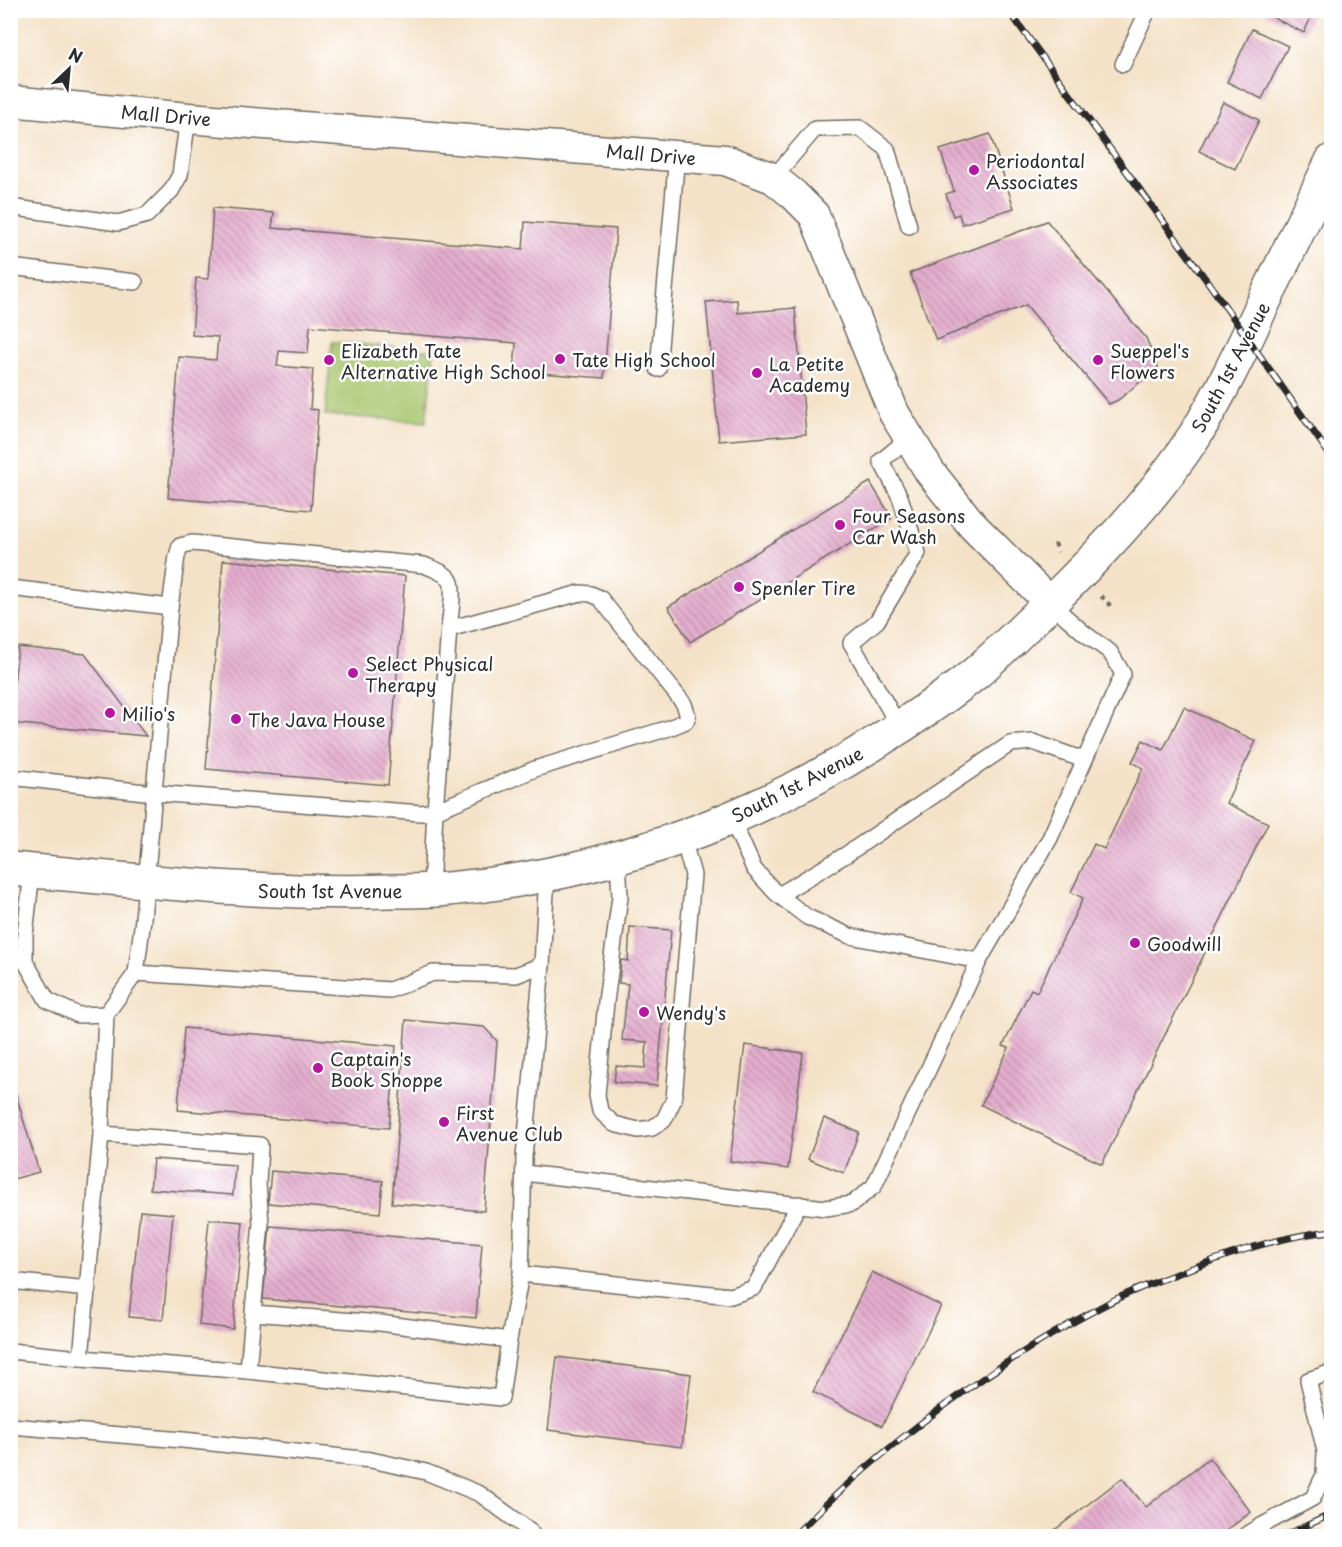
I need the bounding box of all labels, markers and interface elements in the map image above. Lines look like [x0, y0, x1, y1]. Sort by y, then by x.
north arrow [39, 39, 99, 99]
text: N [65, 41, 87, 68]
street label: Mall Drive [120, 98, 212, 132]
street label: Mall Drive [605, 137, 697, 171]
place label: Periodontal Associates [986, 147, 1085, 195]
marker: Periodontal Associates [967, 163, 981, 177]
street label: South 1st Avenue [1184, 297, 1276, 437]
place label: Elizabeth Tate Alternative High School [341, 337, 546, 385]
place label: Sueppel's Flowers [1110, 337, 1189, 385]
place label: Tate High School [572, 346, 716, 373]
place label: La Petite Academy [769, 350, 850, 398]
marker: Tate High School [553, 352, 567, 366]
marker: Elizabeth Tate Alternative High School [322, 353, 336, 367]
marker: Sueppel's Flowers [1091, 353, 1105, 367]
marker: La Petite Academy [750, 366, 764, 380]
place label: Four Seasons Car Wash [852, 502, 965, 550]
marker: Four Seasons Car Wash [833, 518, 847, 532]
place label: Spenler Tire [751, 574, 856, 601]
marker: Spenler Tire [732, 580, 746, 594]
place label: Select Physical Therapy [365, 650, 494, 698]
marker: Select Physical Therapy [346, 666, 360, 680]
place label: Milio's [122, 700, 175, 727]
marker: Milio's [103, 706, 117, 720]
place label: The Java House [248, 706, 386, 733]
marker: The Java House [229, 712, 243, 726]
street label: South 1st Avenue [727, 739, 868, 829]
street label: South 1st Avenue [258, 877, 402, 904]
place label: Goodwill [1147, 930, 1221, 957]
marker: Goodwill [1128, 936, 1142, 950]
place label: Wendy's [656, 999, 726, 1026]
marker: Wendy's [637, 1005, 651, 1019]
place label: Captain's Book Shoppe [330, 1045, 443, 1093]
marker: Captain's Book Shoppe [311, 1061, 325, 1075]
place label: First Avenue Club [456, 1099, 563, 1147]
marker: First Avenue Club [437, 1115, 451, 1129]

